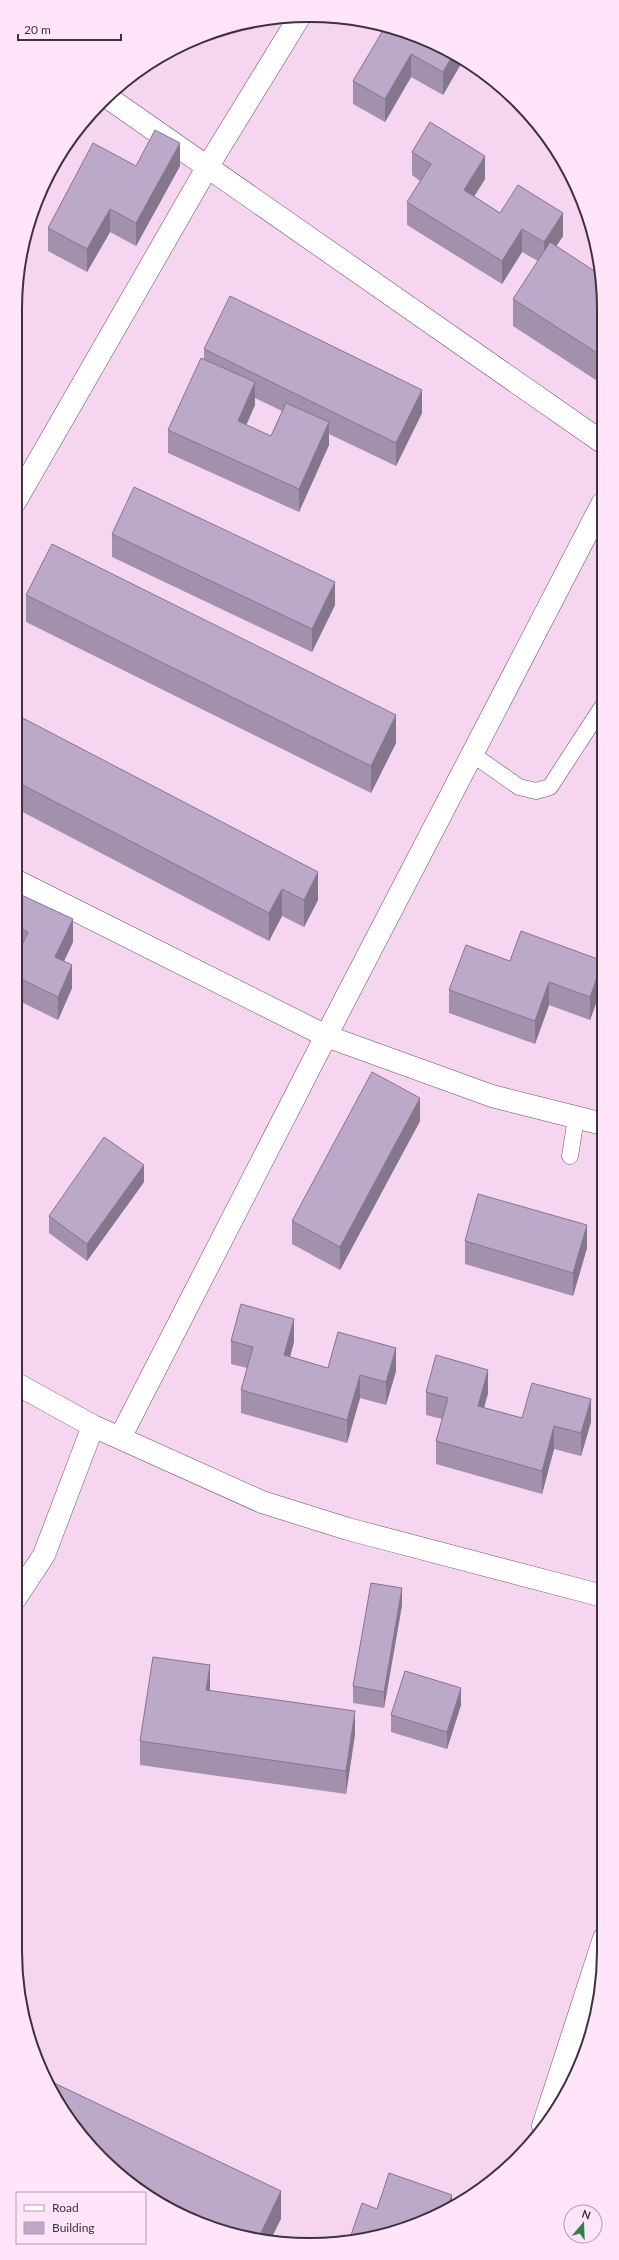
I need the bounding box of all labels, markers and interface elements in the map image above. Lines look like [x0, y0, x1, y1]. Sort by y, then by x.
scale bar [18, 16, 121, 42]
text: 20 m [24, 22, 51, 37]
legend [16, 2192, 146, 2244]
text: Road [52, 2200, 79, 2215]
north arrow [563, 2204, 603, 2244]
text: N [580, 2207, 593, 2222]
text: Building [52, 2220, 95, 2235]

